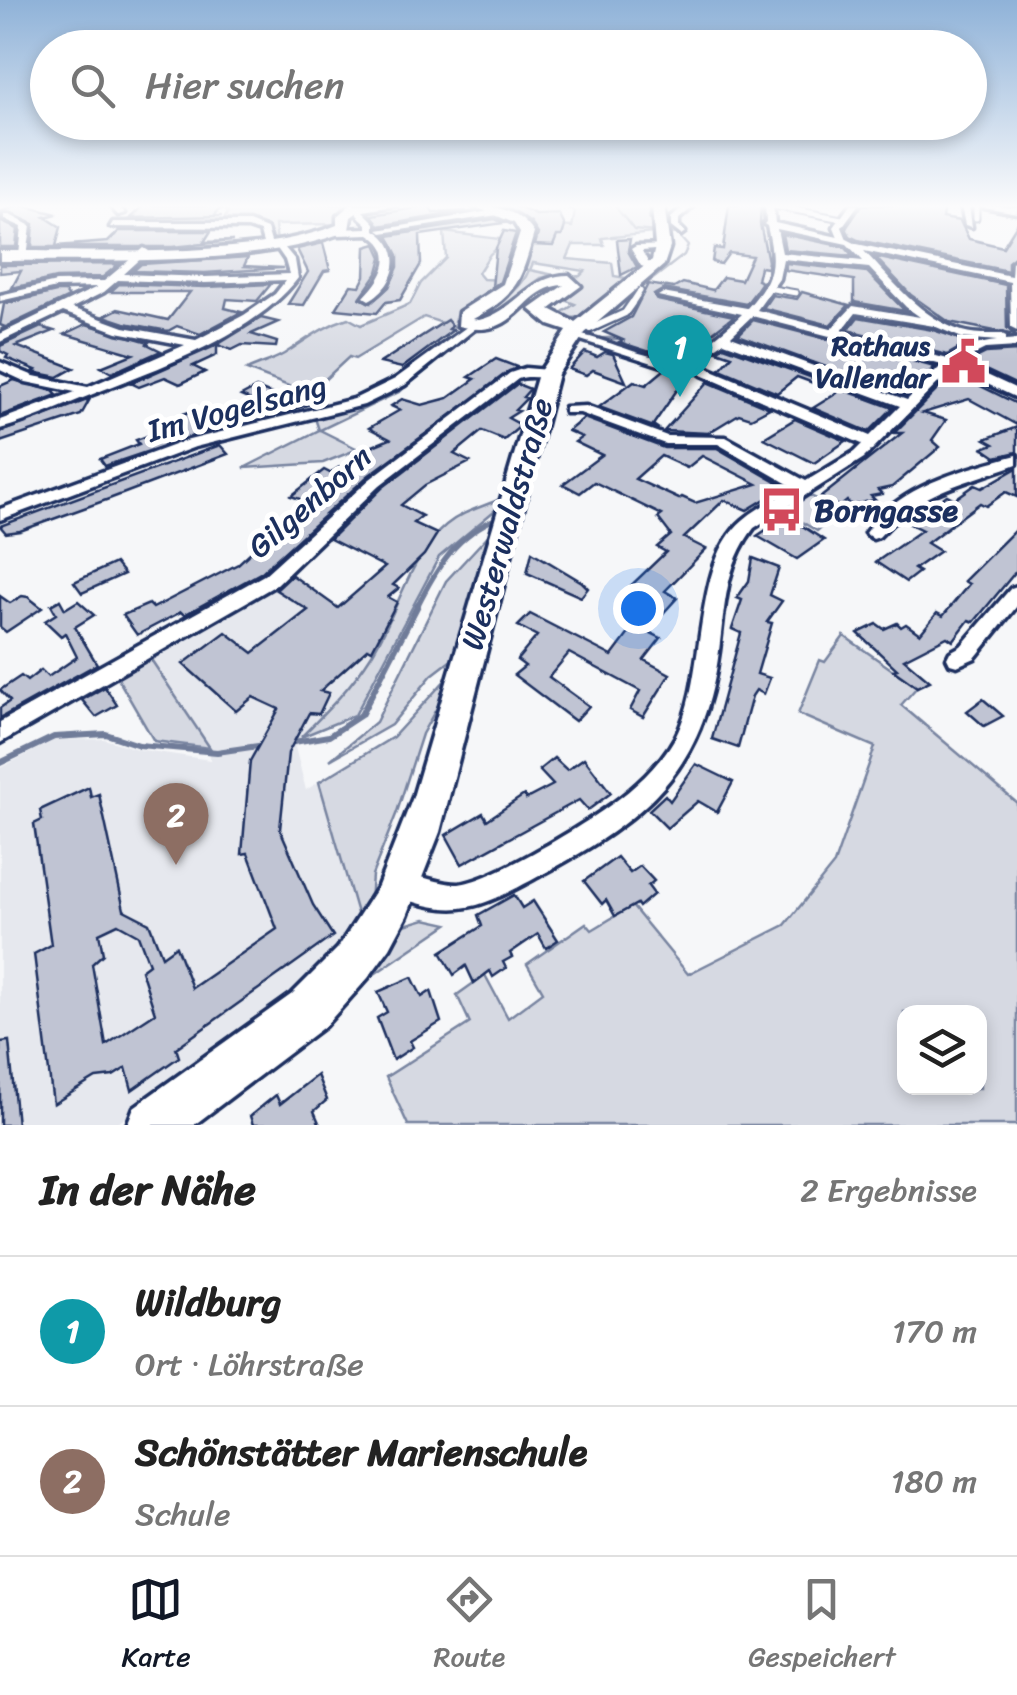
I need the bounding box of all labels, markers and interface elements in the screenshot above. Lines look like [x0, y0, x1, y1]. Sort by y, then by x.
search box [30, 30, 987, 140]
text: Hier suchen [145, 52, 344, 119]
icon: search [65, 58, 120, 113]
pin: 1 [648, 314, 712, 397]
place label: Rathaus Vallendar [815, 321, 933, 402]
public building icon: Rathaus Vallendar [939, 337, 987, 385]
street label: Im Vogelsang [140, 357, 333, 460]
street label: Westerwaldstraße [444, 391, 570, 657]
street label: Gilgenborn [234, 431, 386, 573]
place label: Borngasse [814, 482, 958, 539]
bus stop icon: Borngasse [757, 486, 805, 534]
your location [613, 583, 664, 634]
pin: 2 [144, 782, 208, 865]
map controls [897, 1005, 987, 1095]
button: layers [897, 1005, 987, 1095]
text: In der Nähe [40, 1153, 256, 1227]
text: 2 Ergebnisse [800, 1162, 977, 1219]
text: Wildburg [135, 1269, 281, 1336]
text: 1 [66, 1303, 79, 1360]
text: 170 m [892, 1303, 977, 1360]
text: Ort · Löhrstraße [135, 1336, 364, 1393]
text: Schönstätter Marienschule [135, 1419, 587, 1486]
text: 2 [63, 1453, 82, 1510]
text: 180 m [891, 1453, 977, 1510]
text: Schule [135, 1486, 231, 1543]
tab: Karte [121, 1572, 191, 1681]
tab: Route [433, 1572, 505, 1681]
tab: Gespeichert [748, 1572, 896, 1681]

